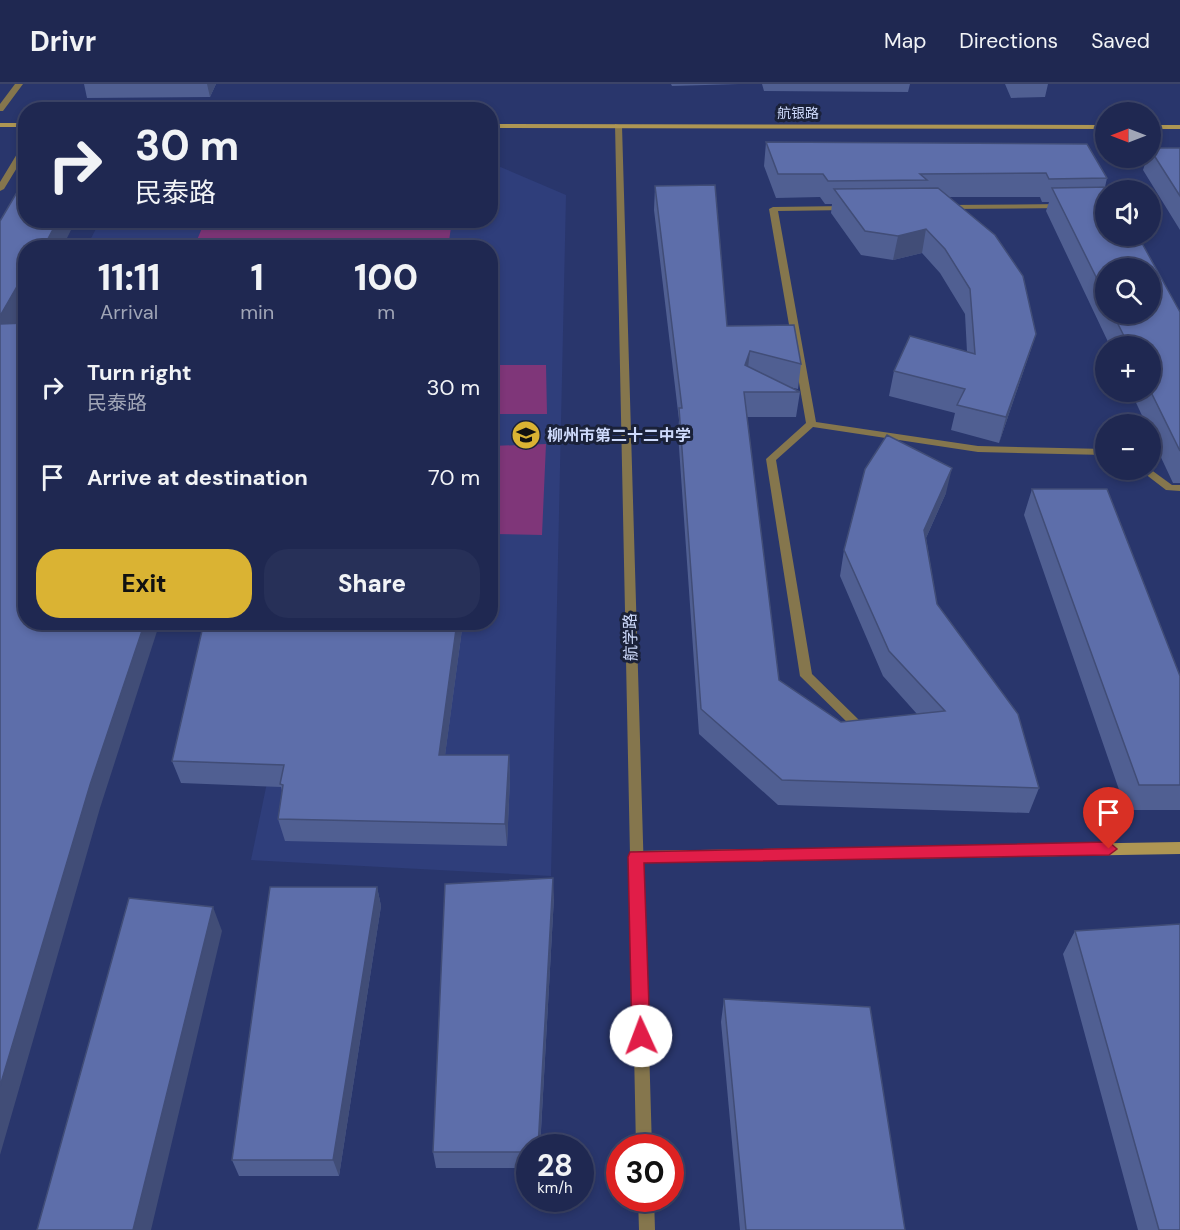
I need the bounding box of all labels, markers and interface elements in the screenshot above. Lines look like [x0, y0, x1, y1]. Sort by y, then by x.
text: Drivr [30, 23, 96, 60]
text: Map [884, 27, 926, 55]
text: Directions [959, 27, 1058, 55]
text: Saved [1091, 27, 1150, 55]
north arrow [1095, 102, 1161, 168]
map controls [1095, 102, 1161, 480]
street label: 航银路 [777, 104, 819, 122]
text: 30 m [135, 118, 239, 173]
icon: right [36, 126, 114, 204]
text: 民泰路 [135, 175, 216, 210]
button: sound [1095, 180, 1161, 246]
text: 11:11 [98, 254, 160, 301]
text: 1 [251, 254, 264, 301]
text: 100 [354, 254, 418, 301]
button: search [1095, 258, 1161, 324]
text: Arrival [100, 299, 158, 325]
text: min [240, 299, 274, 325]
text: m [377, 299, 395, 325]
button: + [1095, 336, 1161, 402]
text: Turn right [87, 358, 192, 387]
icon: right [36, 371, 69, 404]
text: 30 m [426, 373, 480, 402]
text: 民泰路 [87, 390, 147, 416]
button: − [1095, 414, 1161, 480]
school or university icon: 柳州市第二十二中学 [510, 419, 542, 451]
place label: 柳州市第二十二中学 [547, 425, 691, 446]
icon: arrive [36, 461, 69, 494]
text: Arrive at destination [87, 463, 308, 492]
text: 70 m [428, 463, 480, 492]
button: Exit [36, 549, 252, 618]
button: Share [264, 549, 480, 618]
street label: 航学路 [620, 613, 641, 661]
pin [1083, 787, 1134, 849]
icon: arrive [1092, 796, 1125, 829]
position arrow [609, 1004, 673, 1068]
speed limit sign: 30 [606, 1134, 684, 1212]
text: 28 [537, 1146, 573, 1185]
text: km/h [537, 1178, 573, 1198]

